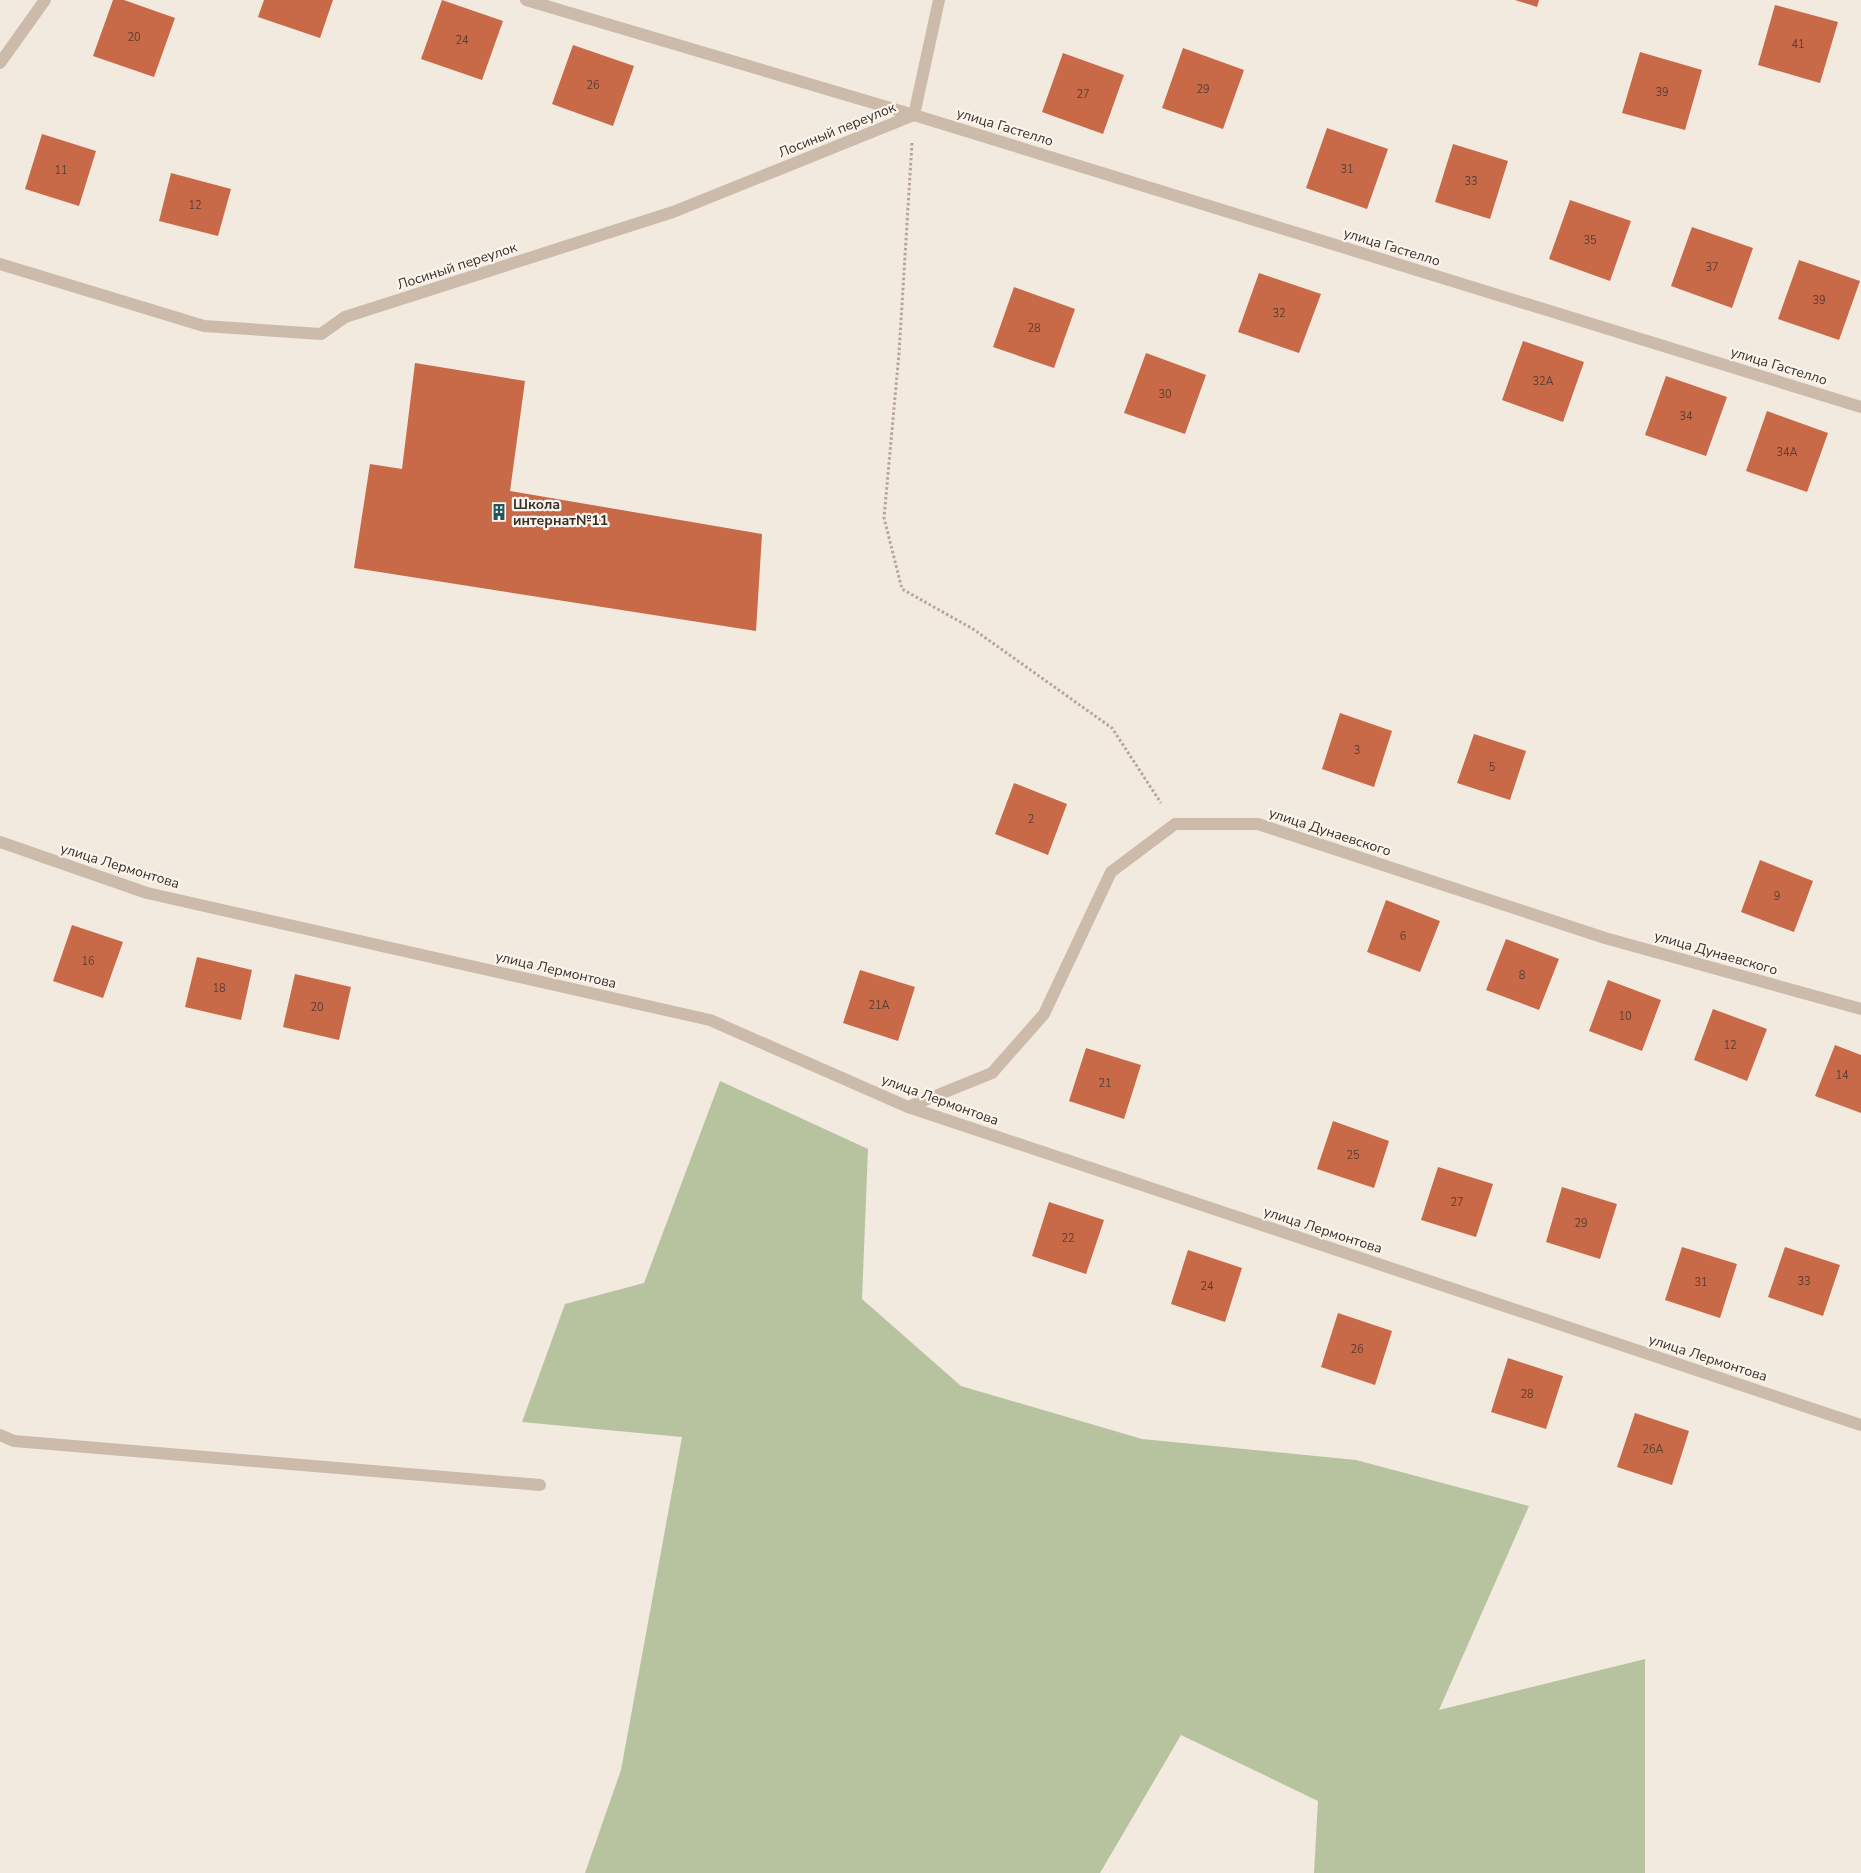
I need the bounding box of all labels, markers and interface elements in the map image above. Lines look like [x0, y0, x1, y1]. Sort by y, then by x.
house number: 20 [127, 30, 141, 45]
house number: 24 [455, 33, 469, 48]
house number: 41 [1791, 37, 1805, 52]
house number: 26 [586, 78, 600, 93]
house number: 29 [1196, 82, 1210, 97]
house number: 39 [1655, 85, 1669, 100]
house number: 27 [1076, 87, 1090, 102]
street label: Лосиный переулок [775, 98, 899, 162]
street label: улица Гастелло [954, 103, 1056, 151]
house number: 31 [1340, 162, 1354, 177]
house number: 11 [54, 163, 68, 178]
house number: 33 [1464, 174, 1478, 189]
house number: 12 [188, 198, 202, 213]
street label: улица Гастелло [1341, 223, 1443, 271]
house number: 35 [1583, 233, 1597, 248]
street label: Лосиный переулок [395, 237, 520, 294]
house number: 37 [1705, 260, 1719, 275]
house number: 39 [1812, 293, 1826, 308]
house number: 32 [1272, 306, 1286, 321]
house number: 28 [1027, 321, 1041, 336]
street label: улица Гастелло [1728, 342, 1830, 390]
house number: 32А [1532, 374, 1554, 389]
house number: 30 [1158, 387, 1172, 402]
house number: 34 [1679, 409, 1693, 424]
house number: 34А [1776, 445, 1798, 460]
place label: Школа интернат№11 [513, 495, 608, 530]
building icon: Школа интернат№11 [489, 502, 509, 522]
house number: 3 [1354, 743, 1360, 758]
house number: 5 [1489, 760, 1496, 775]
street label: улица Дунаевского [1266, 803, 1394, 861]
house number: 2 [1028, 812, 1034, 827]
street label: улица Лермонтова [58, 839, 182, 893]
house number: 9 [1774, 889, 1780, 904]
street label: улица Дунаевского [1652, 926, 1780, 980]
house number: 6 [1400, 929, 1407, 944]
street label: улица Лермонтова [494, 947, 618, 993]
house number: 16 [81, 954, 95, 969]
house number: 8 [1519, 968, 1526, 983]
house number: 18 [212, 981, 226, 996]
house number: 21А [868, 998, 890, 1013]
house number: 20 [310, 1000, 324, 1015]
house number: 10 [1618, 1009, 1632, 1024]
house number: 12 [1723, 1038, 1737, 1053]
house number: 14 [1835, 1068, 1849, 1083]
street label: улица Лермонтова [879, 1070, 1001, 1130]
house number: 21 [1098, 1076, 1112, 1091]
house number: 25 [1346, 1148, 1360, 1163]
house number: 27 [1450, 1195, 1464, 1210]
street label: улица Лермонтова [1261, 1202, 1385, 1258]
house number: 29 [1574, 1216, 1588, 1231]
house number: 22 [1061, 1231, 1075, 1246]
house number: 33 [1797, 1274, 1811, 1289]
house number: 31 [1694, 1275, 1708, 1290]
house number: 24 [1200, 1279, 1214, 1294]
street label: улица Лермонтова [1646, 1330, 1770, 1386]
house number: 26 [1350, 1342, 1364, 1357]
house number: 28 [1520, 1387, 1534, 1402]
house number: 26А [1642, 1442, 1664, 1457]

